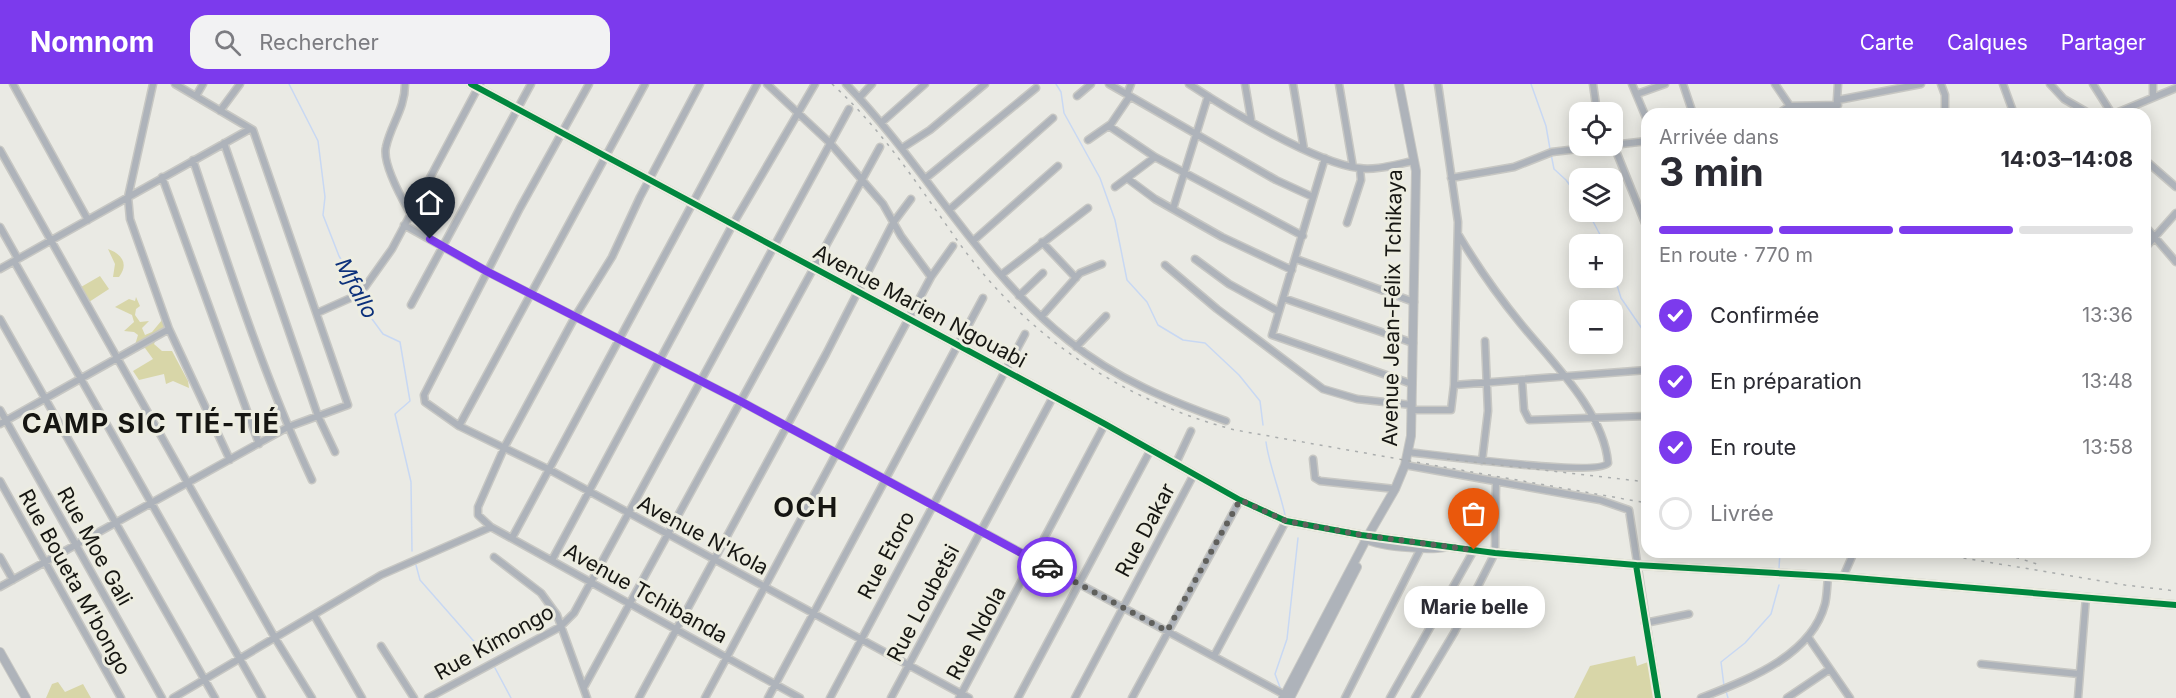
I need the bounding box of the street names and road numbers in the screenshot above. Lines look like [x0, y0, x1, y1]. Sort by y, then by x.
street label: Avenue Jean-Félix Tchikaya [1377, 169, 1407, 447]
street label: Avenue Marien Ngouabi [809, 239, 1031, 373]
street label: Rue Dakar [1110, 479, 1180, 581]
street label: Rue Moe Gali [52, 482, 138, 610]
street label: Rue Boueta M'bongo [14, 485, 136, 679]
street label: Avenue N'Kola [633, 490, 773, 580]
street label: Rue Etoro [852, 507, 920, 603]
street label: Avenue Tchibanda [560, 538, 732, 648]
street label: Rue Loubetsi [882, 540, 964, 666]
street label: Rue Ndola [941, 582, 1011, 684]
street label: Rue Kimongo [430, 599, 558, 685]

